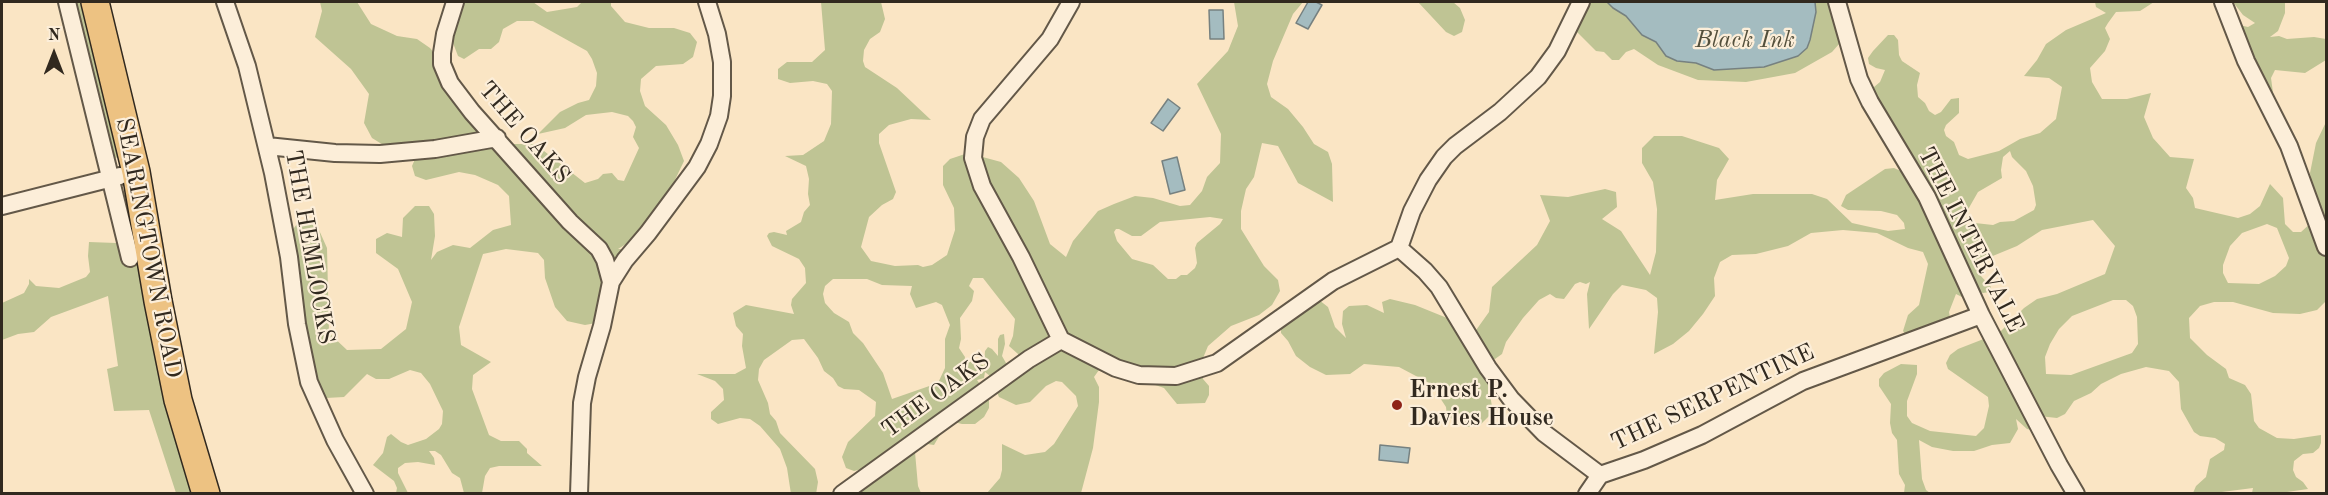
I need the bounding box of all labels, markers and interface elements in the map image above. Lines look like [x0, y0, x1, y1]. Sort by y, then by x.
north arrow [24, 24, 84, 84]
park label: Black Ink [1695, 27, 1795, 55]
text: N [48, 28, 60, 44]
street label: THE OAKS [472, 76, 576, 190]
street label: SEARINGTOWN ROAD [109, 115, 187, 381]
street label: THE INTERVALE [1911, 142, 2029, 338]
street label: THE HEMLOCKS [278, 148, 340, 346]
street label: THE SERPENTINE [1607, 338, 1819, 458]
street label: THE OAKS [877, 347, 995, 445]
place label: Ernest P. Davies House [1409, 377, 1554, 433]
marker: Ernest P. Davies House [1390, 398, 1404, 412]

